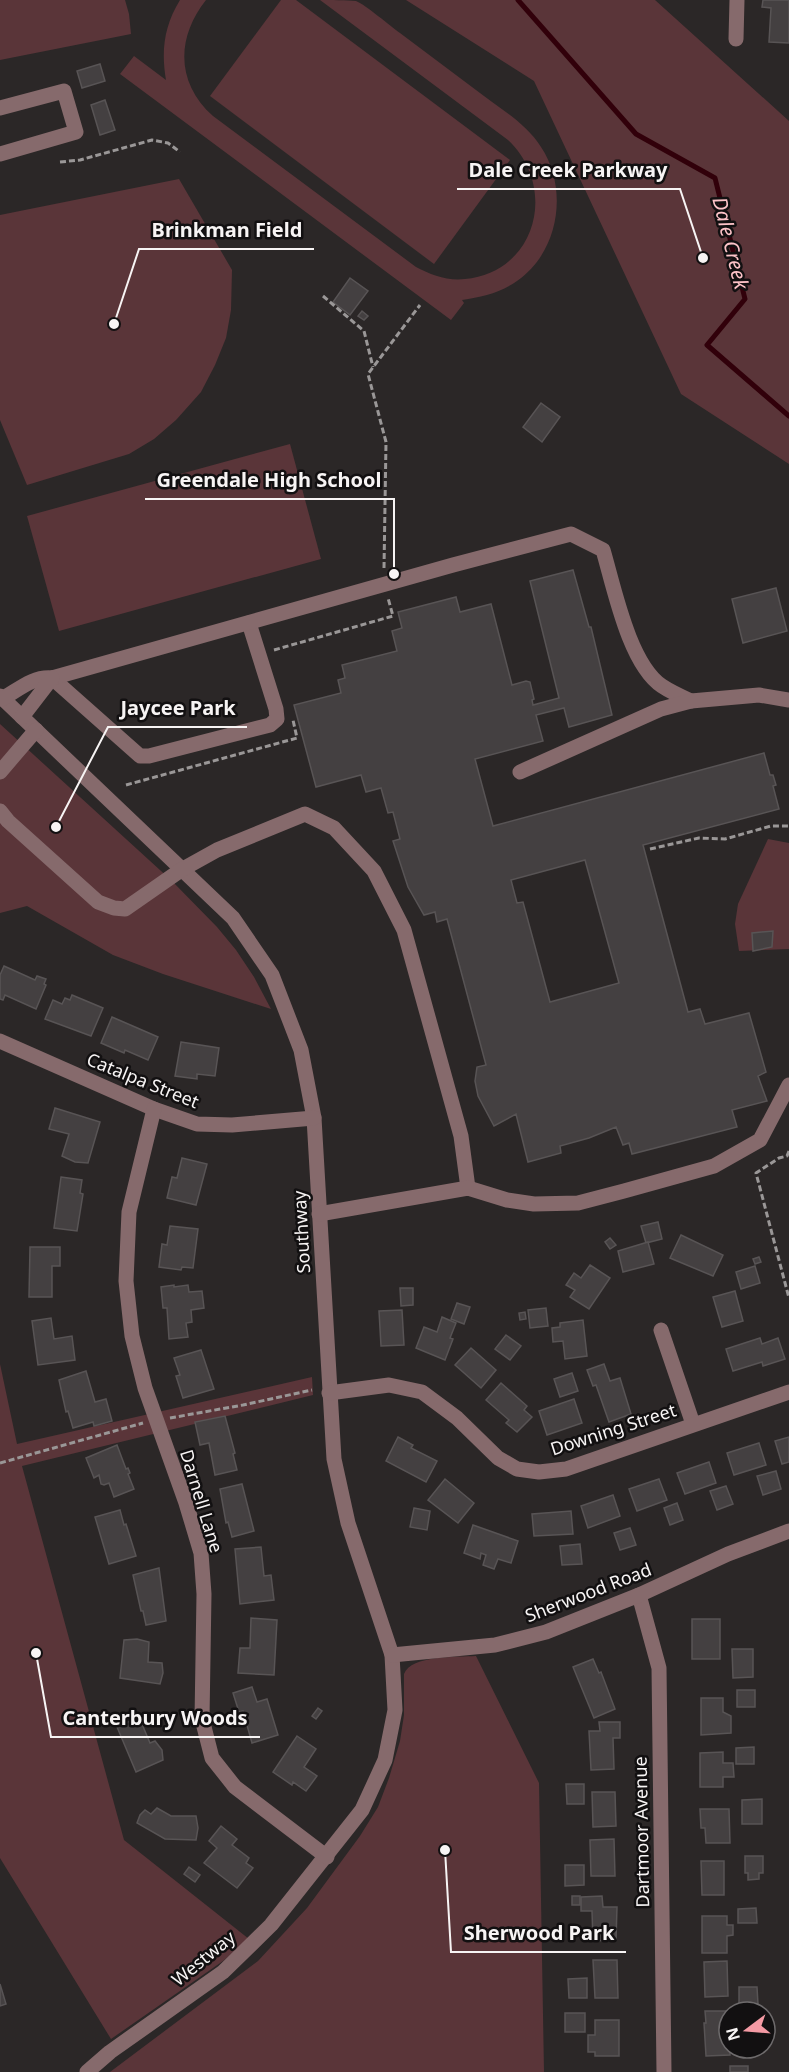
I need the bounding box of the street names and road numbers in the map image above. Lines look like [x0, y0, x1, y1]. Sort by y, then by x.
street label: Catalpa Street [83, 1047, 203, 1114]
street label: Southway [287, 1189, 315, 1274]
street label: Downing Street [547, 1397, 679, 1461]
street label: Darnell Lane [175, 1446, 229, 1556]
street label: Sherwood Road [521, 1557, 655, 1627]
street label: Dartmoor Avenue [628, 1756, 654, 1908]
street label: Westway [166, 1925, 240, 1991]

